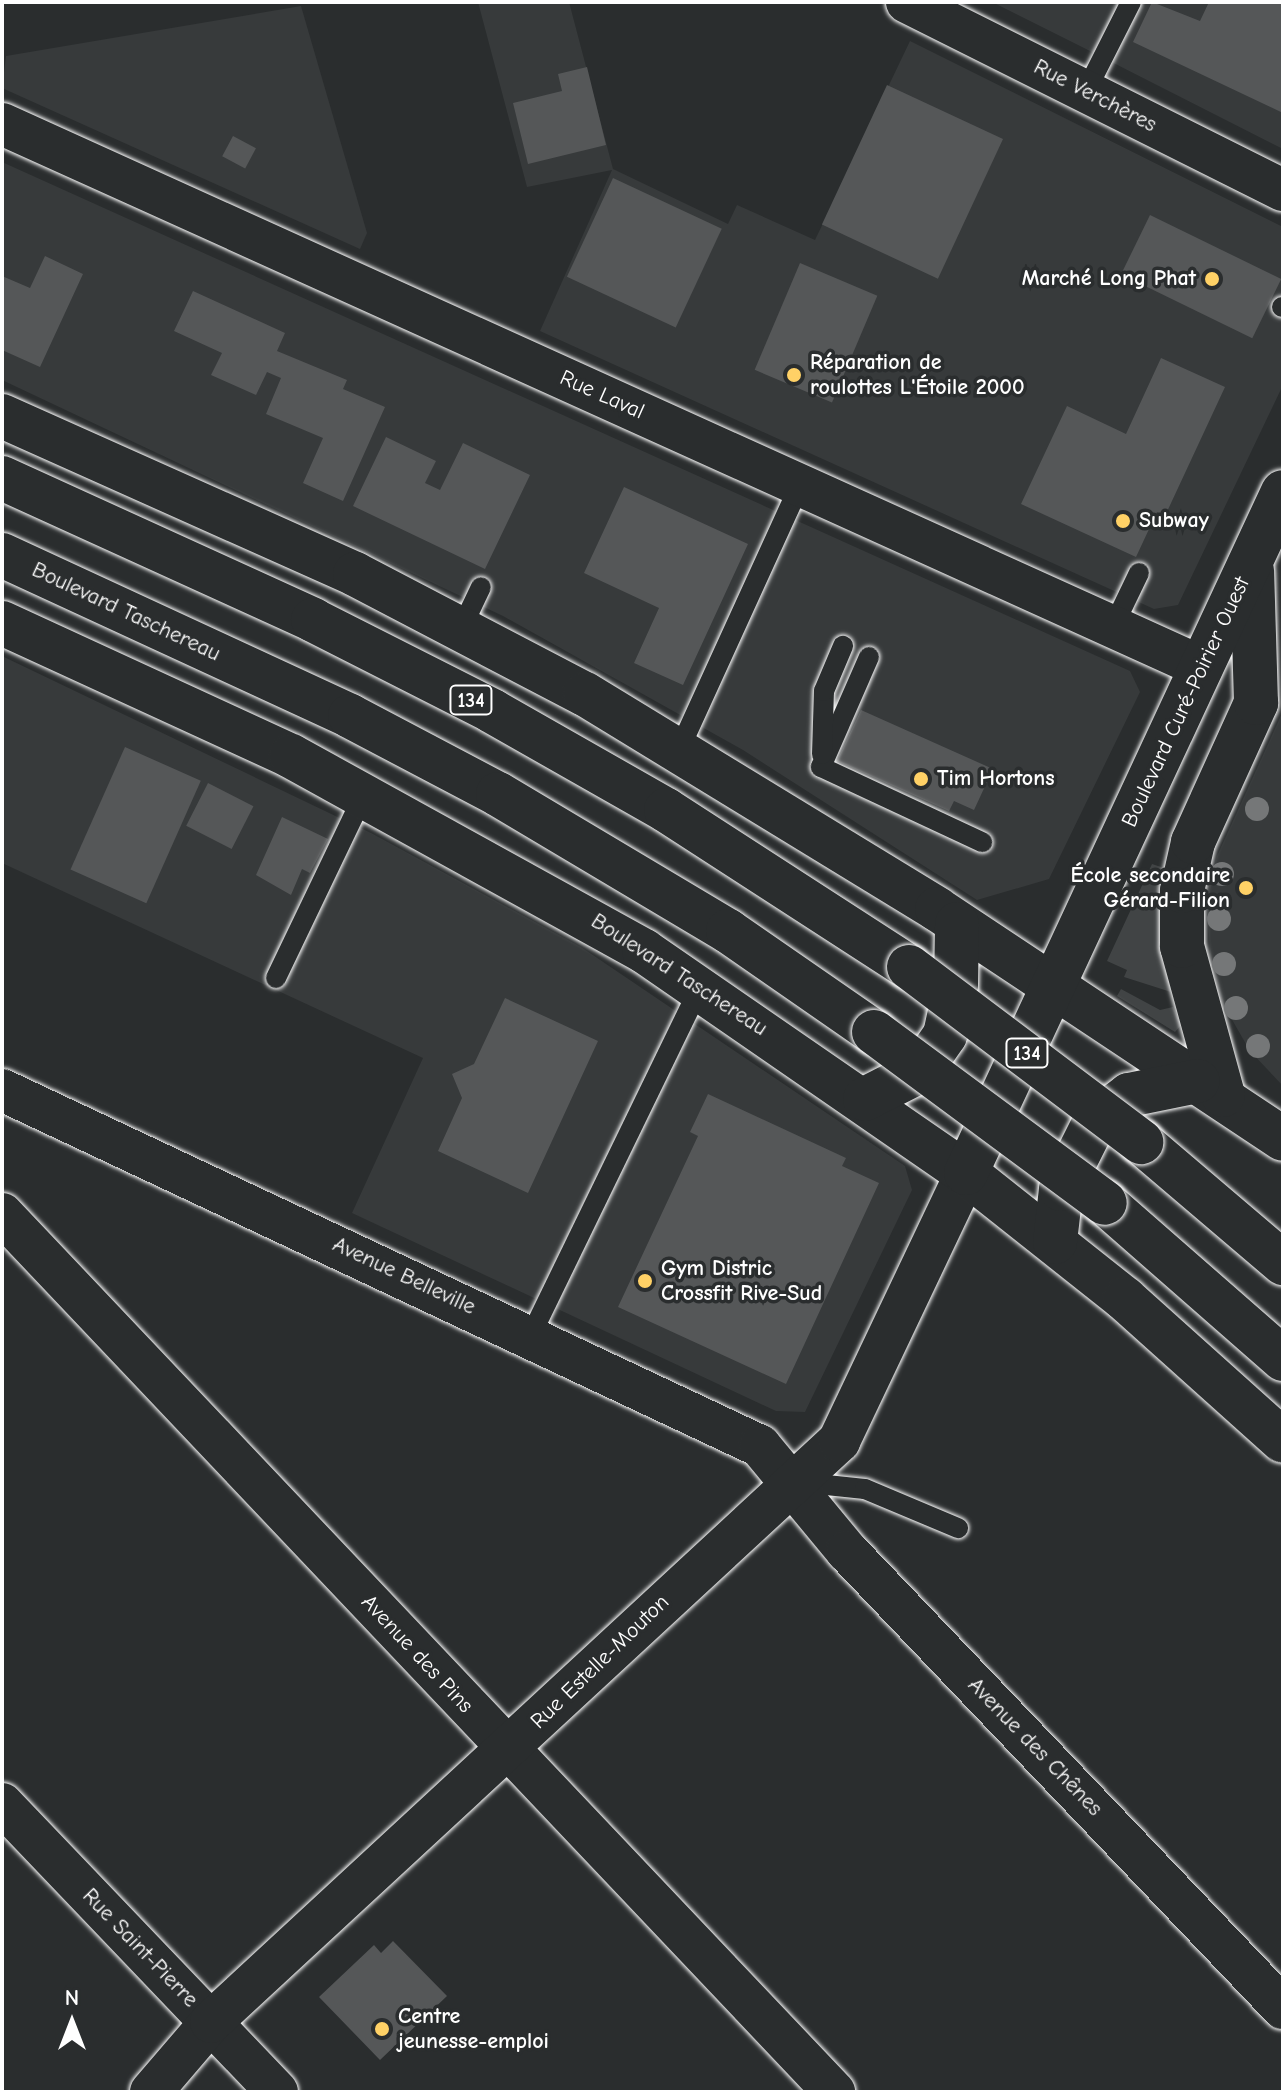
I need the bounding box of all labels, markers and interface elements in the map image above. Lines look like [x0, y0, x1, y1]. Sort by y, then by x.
street label: Rue Verchères [1029, 54, 1161, 138]
place label: Marché Long Phat [1022, 266, 1196, 292]
marker: Marché Long Phat [1203, 270, 1221, 288]
place label: Réparation de roulottes L'Étoile 2000 [810, 349, 1024, 400]
street label: Rue Laval [556, 365, 648, 425]
marker: Réparation de roulottes L'Étoile 2000 [785, 366, 803, 384]
place label: Subway [1139, 508, 1209, 534]
marker: Subway [1114, 512, 1132, 530]
street label: Boulevard Taschereau [28, 557, 224, 667]
street label: Boulevard Curé-Poirier Ouest [1116, 573, 1256, 831]
road number: 134 [449, 684, 493, 716]
place label: Tim Hortons [937, 766, 1055, 792]
marker: Tim Hortons [912, 770, 930, 788]
place label: École secondaire Gérard-Filion [1071, 862, 1230, 914]
marker: École secondaire Gérard-Filion [1237, 879, 1255, 897]
street label: Boulevard Taschereau [586, 908, 772, 1042]
road number: 134 [1005, 1037, 1049, 1069]
street label: Avenue Belleville [328, 1231, 480, 1321]
place label: Gym Distric Crossfit Rive-Sud [661, 1255, 822, 1306]
marker: Gym Distric Crossfit Rive-Sud [636, 1272, 654, 1290]
street label: Avenue des Pins [355, 1589, 479, 1719]
street label: Rue Estelle-Mouton [525, 1589, 675, 1735]
street label: Avenue des Chênes [962, 1672, 1108, 1822]
street label: Rue Saint-Pierre [77, 1883, 203, 2013]
north arrow [32, 1982, 112, 2062]
text: N [65, 1985, 79, 2011]
place label: Centre jeunesse-emploi [398, 2003, 549, 2054]
marker: Centre jeunesse-emploi [373, 2020, 391, 2038]

